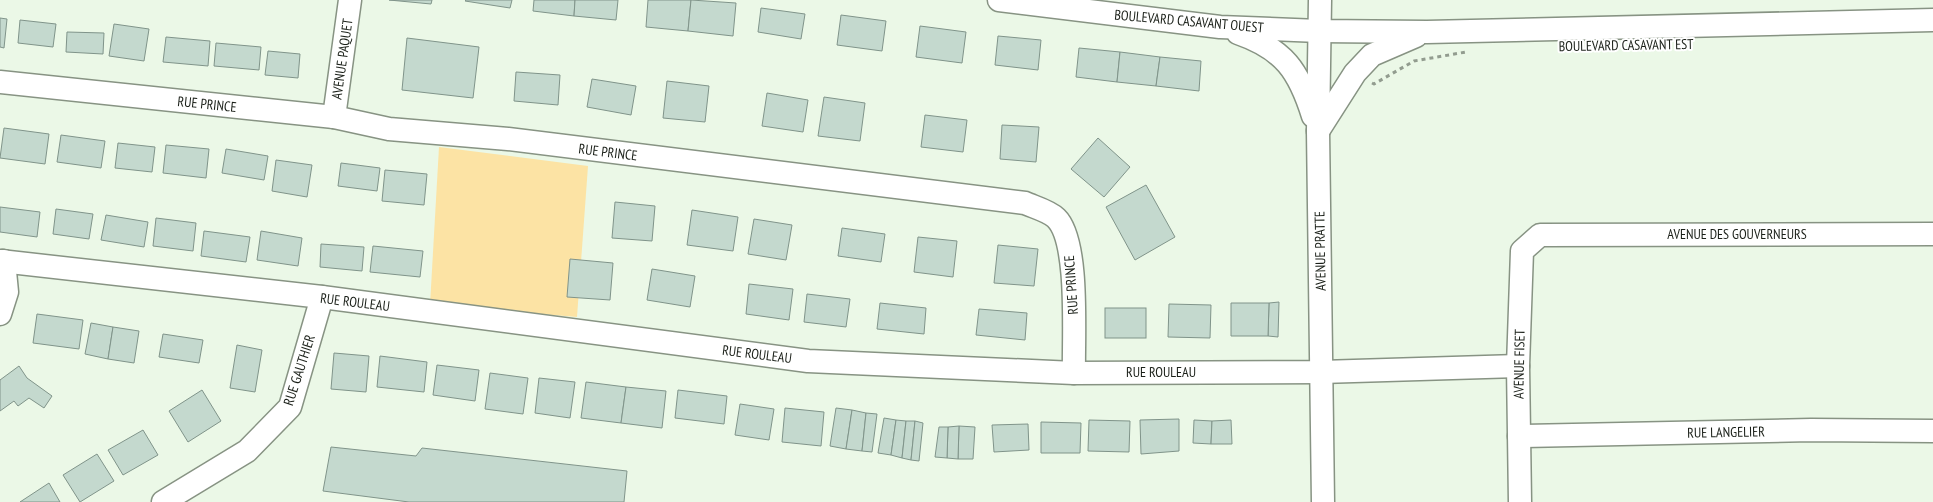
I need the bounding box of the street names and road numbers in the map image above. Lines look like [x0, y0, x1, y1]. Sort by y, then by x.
street label: BOULEVARD CASAVANT OUEST [1114, 6, 1265, 37]
street label: AVENUE PAQUET [327, 17, 357, 101]
street label: BOULEVARD CASAVANT EST [1558, 35, 1694, 55]
street label: RUE PRINCE [177, 92, 237, 116]
street label: RUE PRINCE [578, 139, 638, 165]
street label: AVENUE PRATTE [1310, 211, 1330, 291]
street label: AVENUE DES GOUVERNEURS [1667, 225, 1807, 243]
street label: RUE PRINCE [1060, 255, 1082, 315]
street label: RUE ROULEAU [319, 289, 391, 315]
street label: AVENUE FISET [1509, 328, 1529, 399]
street label: RUE GAUTHIER [279, 332, 319, 408]
street label: RUE ROULEAU [721, 341, 793, 367]
street label: RUE ROULEAU [1126, 363, 1196, 381]
street label: RUE LANGELIER [1687, 422, 1765, 442]

